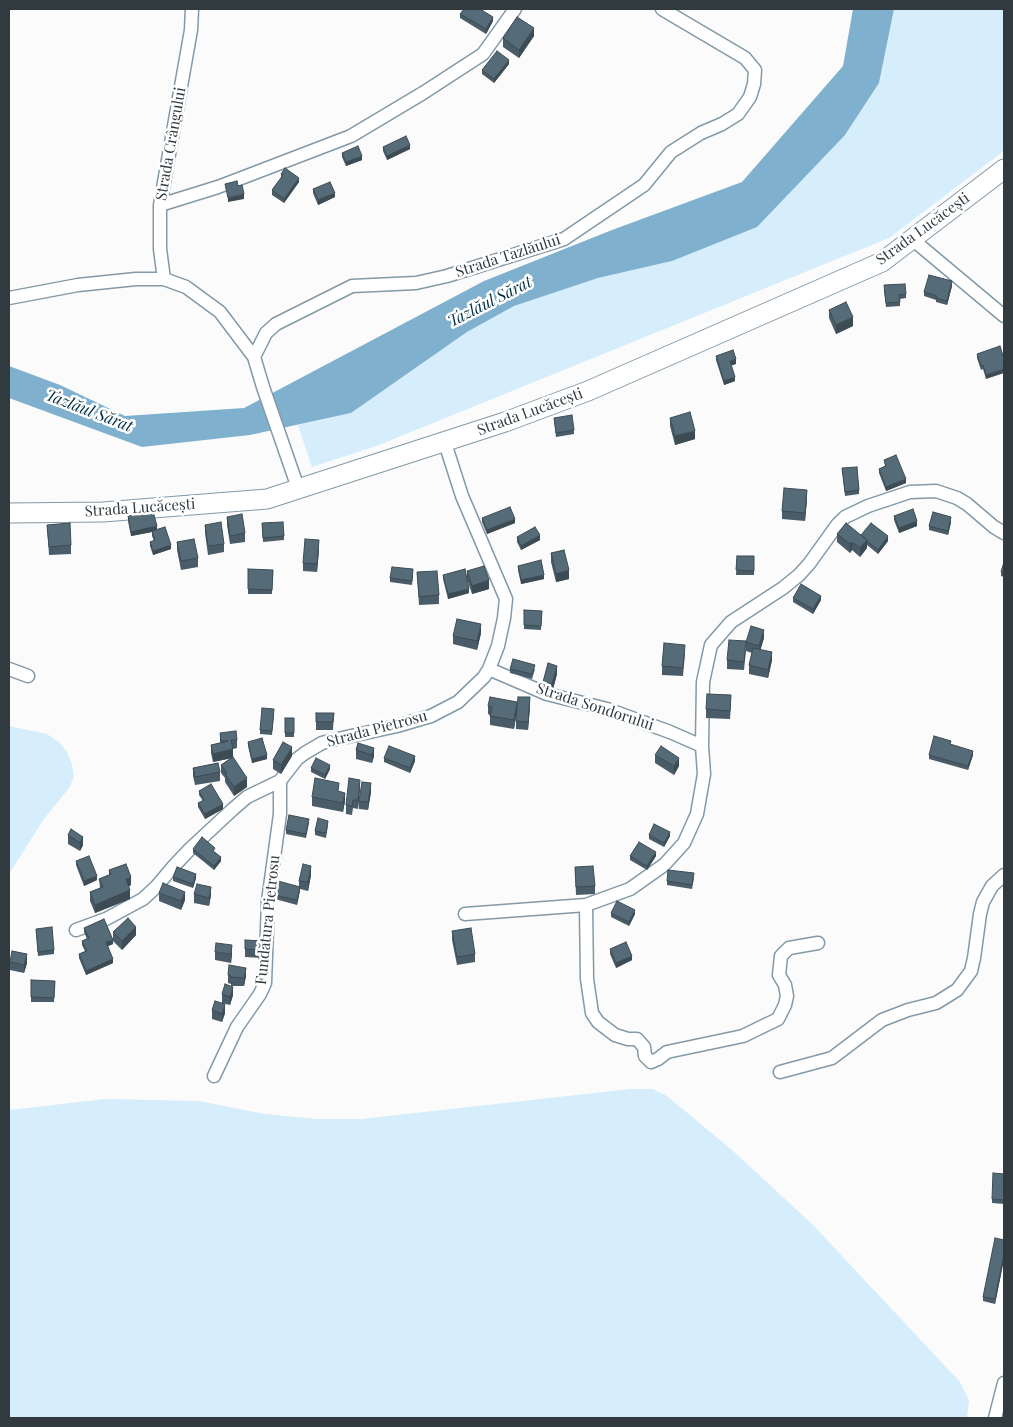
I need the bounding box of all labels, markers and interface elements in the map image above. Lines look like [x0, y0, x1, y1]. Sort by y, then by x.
street label: Strada Crângului [152, 86, 190, 202]
street label: Strada Lucăcești [873, 189, 973, 269]
street label: Strada Tazlăului [453, 231, 563, 281]
water label: Tazlăul Sărat [445, 273, 535, 331]
street label: Strada Lucăcești [475, 385, 585, 439]
water label: Tazlăul Sărat [43, 386, 135, 436]
street label: Strada Lucăcești [84, 495, 196, 521]
street label: Strada Sondorului [534, 680, 656, 734]
street label: Strada Pietrosu [325, 707, 429, 751]
street label: Fundătura Pietrosu [252, 854, 284, 986]

